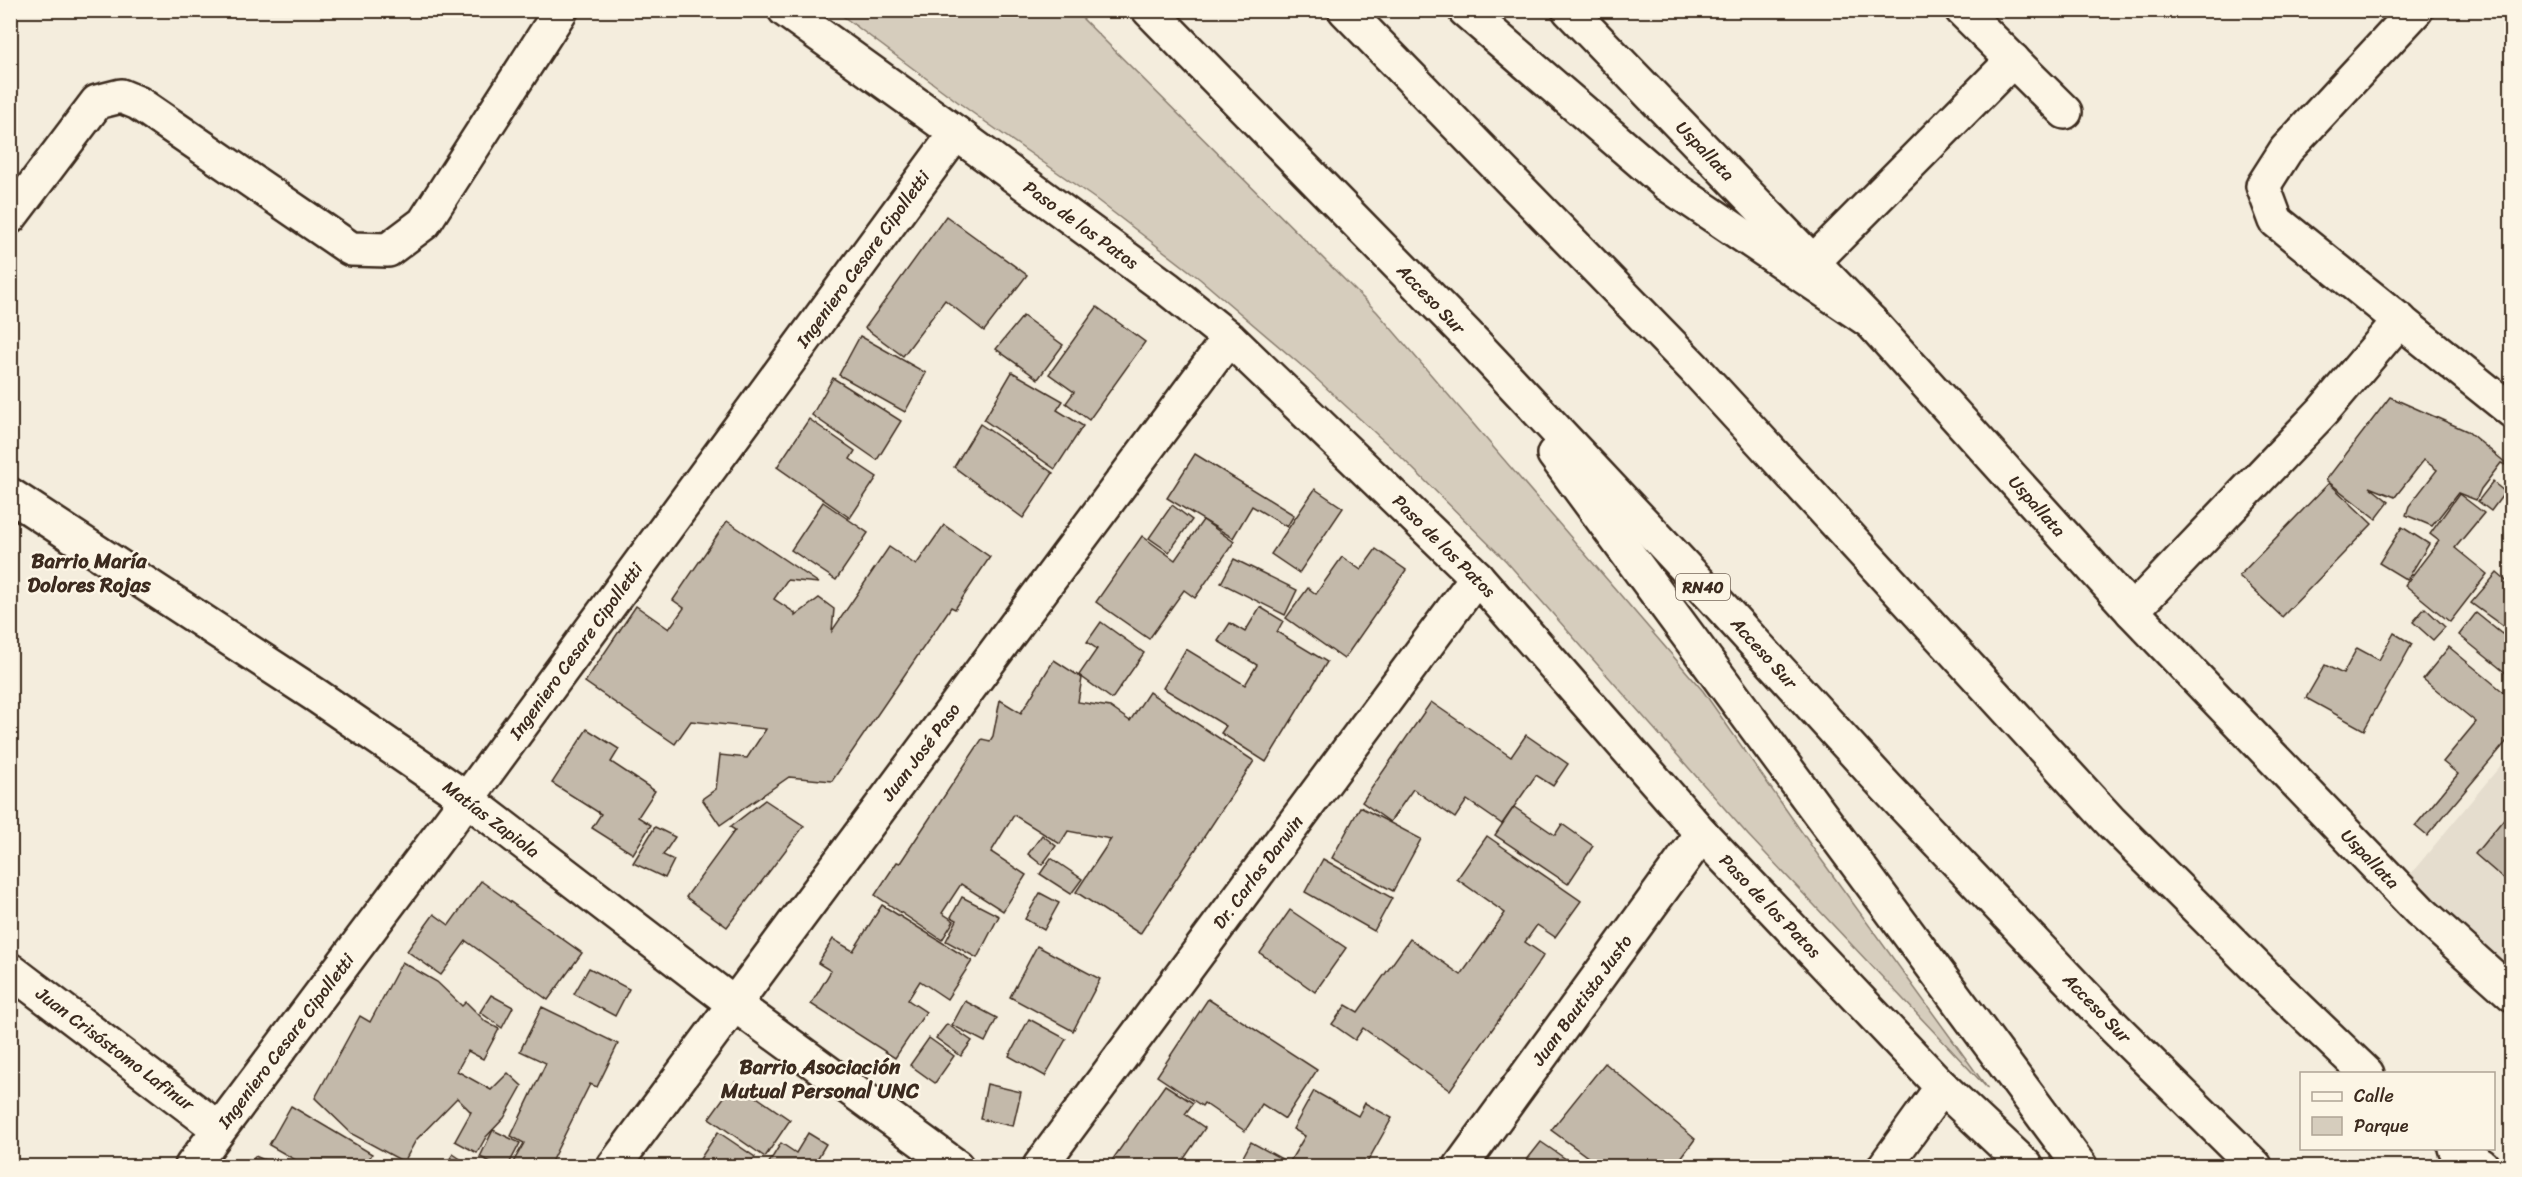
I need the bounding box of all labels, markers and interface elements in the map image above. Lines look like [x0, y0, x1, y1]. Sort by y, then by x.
street label: Uspallata [1667, 113, 1743, 189]
street label: Ingeniero Cesare Cipolletti [787, 163, 939, 355]
street label: Paso de los Patos [1016, 172, 1146, 278]
street label: Acceso Sur [1388, 255, 1474, 343]
street label: Uspallata [2000, 467, 2074, 545]
street label: Paso de los Patos [1385, 487, 1504, 606]
district label: Barrio María Dolores Rojas [27, 542, 151, 604]
street label: Ingeniero Cesare Cipolletti [500, 555, 652, 747]
road number: RN40 [1676, 574, 1730, 600]
street label: Acceso Sur [1722, 609, 1807, 698]
street label: Juan José Paso [872, 696, 969, 809]
street label: Matías Zapiola [435, 772, 547, 866]
street label: Dr. Carlos Darwin [1204, 808, 1312, 936]
street label: Uspallata [2332, 821, 2408, 897]
street label: Paso de los Patos [1711, 846, 1829, 967]
street label: Juan Bautista Justo [1523, 927, 1641, 1073]
street label: Ingeniero Cesare Cipolletti [209, 946, 363, 1136]
street label: Acceso Sur [2054, 964, 2140, 1052]
street label: Juan Crisóstomo Lafinur [28, 978, 203, 1121]
district label: Barrio Asociación Mutual Personal UNC [720, 1048, 920, 1110]
legend [2300, 1072, 2495, 1150]
text: Calle [2354, 1080, 2394, 1112]
text: Parque [2354, 1110, 2409, 1142]

